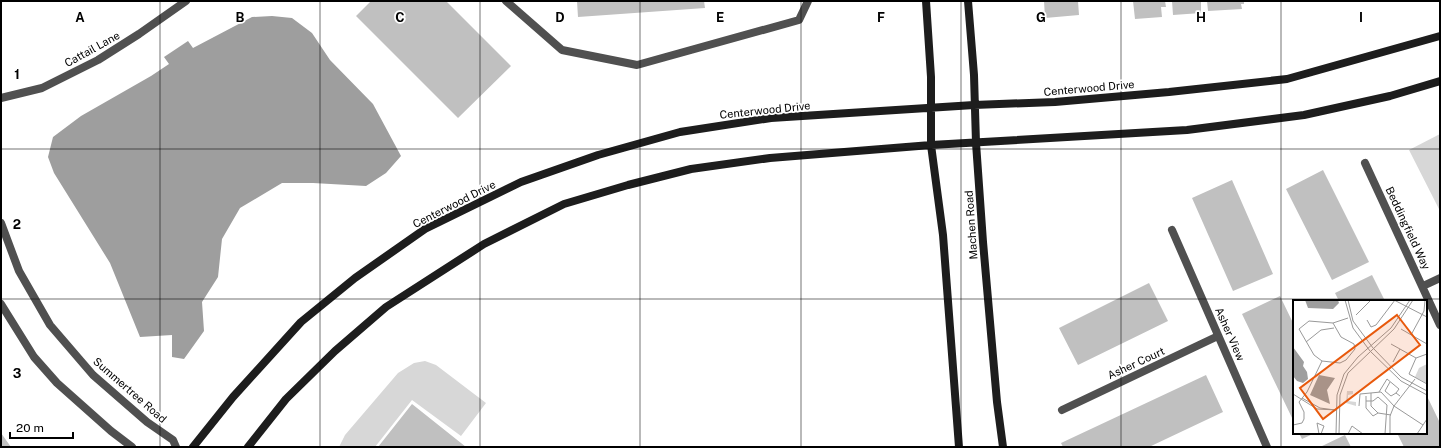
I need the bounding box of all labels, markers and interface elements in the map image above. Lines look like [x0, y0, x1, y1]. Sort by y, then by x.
text: A [75, 10, 85, 25]
text: B [236, 10, 245, 25]
text: C [395, 10, 405, 25]
text: D [555, 10, 565, 25]
text: E [716, 10, 724, 25]
text: F [877, 10, 885, 25]
text: G [1036, 10, 1046, 25]
text: H [1196, 10, 1206, 25]
text: I [1359, 10, 1363, 25]
street label: Cattail Lane [62, 29, 122, 69]
text: 1 [14, 67, 20, 82]
street label: Centerwood Drive [1043, 78, 1135, 98]
street label: Centerwood Drive [719, 99, 811, 121]
street label: Centerwood Drive [411, 178, 497, 230]
street label: Beddingfield Way [1384, 185, 1433, 271]
street label: Machen Road [963, 190, 979, 260]
text: 2 [13, 217, 21, 232]
inset map [1293, 300, 1427, 434]
street label: Asher View [1213, 305, 1247, 363]
street label: Asher Court [1106, 345, 1166, 381]
street label: Summertree Road [91, 355, 169, 425]
text: 3 [13, 366, 22, 381]
scale bar [10, 414, 73, 440]
text: 20 m [16, 421, 44, 435]

